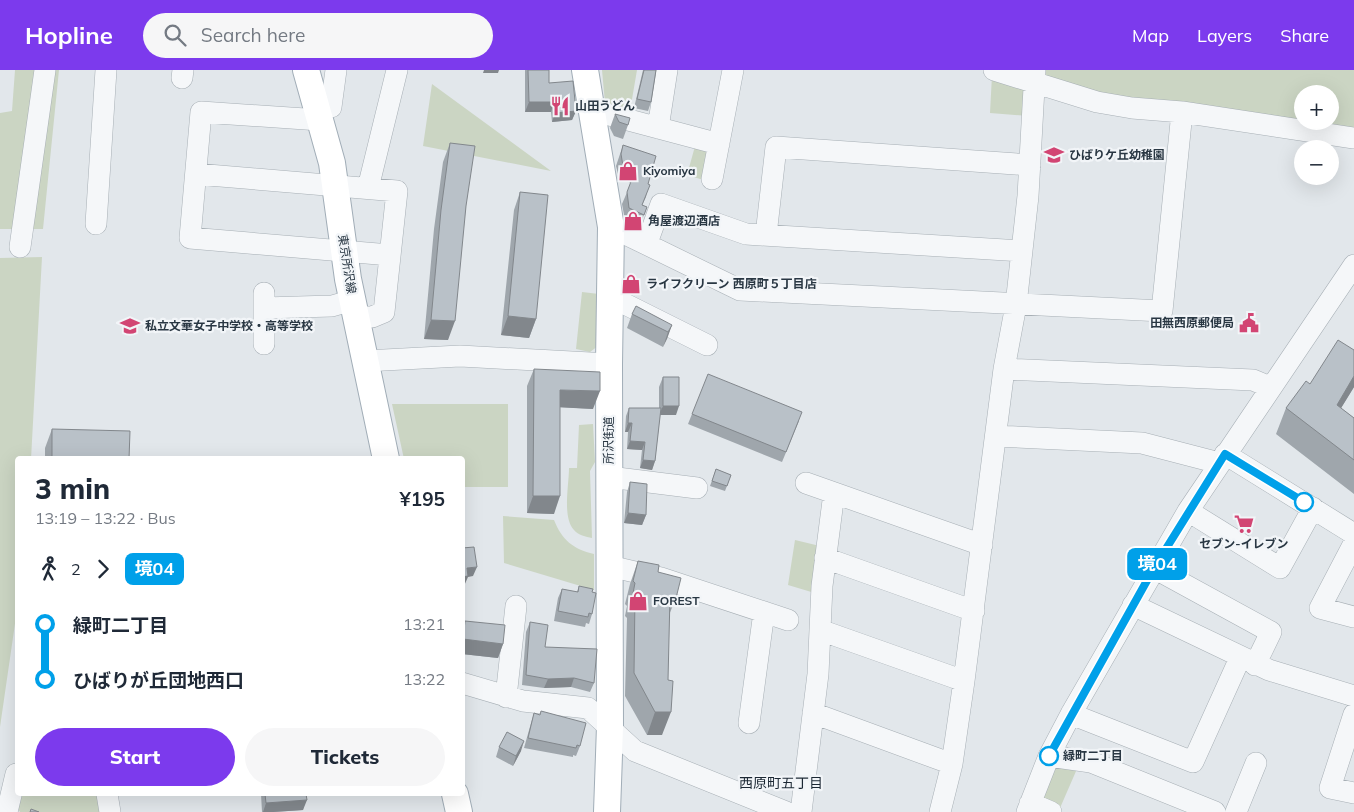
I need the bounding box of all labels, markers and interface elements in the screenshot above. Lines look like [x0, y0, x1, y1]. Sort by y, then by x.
search box [143, 13, 493, 58]
text: Hopline [25, 20, 113, 50]
icon: search [161, 21, 189, 49]
text: Search here [201, 23, 305, 47]
text: Map [1132, 24, 1169, 47]
text: Layers [1197, 24, 1252, 47]
text: Share [1280, 24, 1329, 47]
map controls [1294, 85, 1339, 185]
button: + [1294, 85, 1339, 130]
restaurant icon: 山田うどん [549, 95, 571, 117]
place label: 山田うどん [575, 98, 635, 113]
button: − [1294, 140, 1339, 185]
school or university icon: ひばりケ丘幼稚園 [1043, 144, 1065, 166]
place label: ひばりケ丘幼稚園 [1069, 147, 1165, 162]
shop icon: Kiyomiya [617, 160, 639, 182]
place label: Kiyomiya [643, 163, 695, 178]
shop icon: 角屋渡辺酒店 [622, 210, 644, 232]
place label: 角屋渡辺酒店 [648, 213, 720, 228]
street label: 東京所沢線 [335, 233, 360, 295]
shop icon: ライフクリーン 西原町５丁目店 [620, 273, 642, 295]
place label: ライフクリーン 西原町５丁目店 [646, 276, 817, 291]
public building icon: 田無西原郵便局 [1238, 312, 1260, 334]
school or university icon: 私立文華女子中学校・高等学校 [119, 315, 141, 337]
place label: 田無西原郵便局 [1150, 315, 1234, 330]
place label: 私立文華女子中学校・高等学校 [145, 318, 313, 333]
street label: 所沢街道 [601, 416, 616, 464]
text: 3 min [35, 471, 110, 506]
text: ¥195 [399, 487, 445, 511]
unlabelled marker [1294, 492, 1314, 512]
text: 13:19 – 13:22 · Bus [35, 508, 176, 528]
supermarket icon: セブン-イレブン [1233, 513, 1255, 535]
place label: セブン-イレブン [1199, 536, 1289, 551]
line badge: 境04 [1128, 548, 1186, 580]
text: 境04 [1137, 552, 1177, 575]
icon: walk [35, 555, 63, 583]
icon: forward [89, 555, 117, 583]
text: 境04 [135, 557, 174, 580]
text: 2 [71, 559, 81, 579]
shop icon: FOREST [627, 590, 649, 612]
place label: FOREST [653, 593, 700, 608]
text: 緑町二丁目 [73, 613, 168, 637]
text: 13:21 [403, 614, 445, 634]
text: ひばりが丘団地西口 [73, 668, 244, 692]
text: 13:22 [403, 669, 445, 689]
button: Start [35, 728, 235, 786]
button: Tickets [245, 728, 445, 786]
marker: 緑町二丁目 [1039, 746, 1059, 766]
place label: 緑町二丁目 [1063, 748, 1123, 763]
district label: 西原町五丁目 [739, 774, 823, 792]

